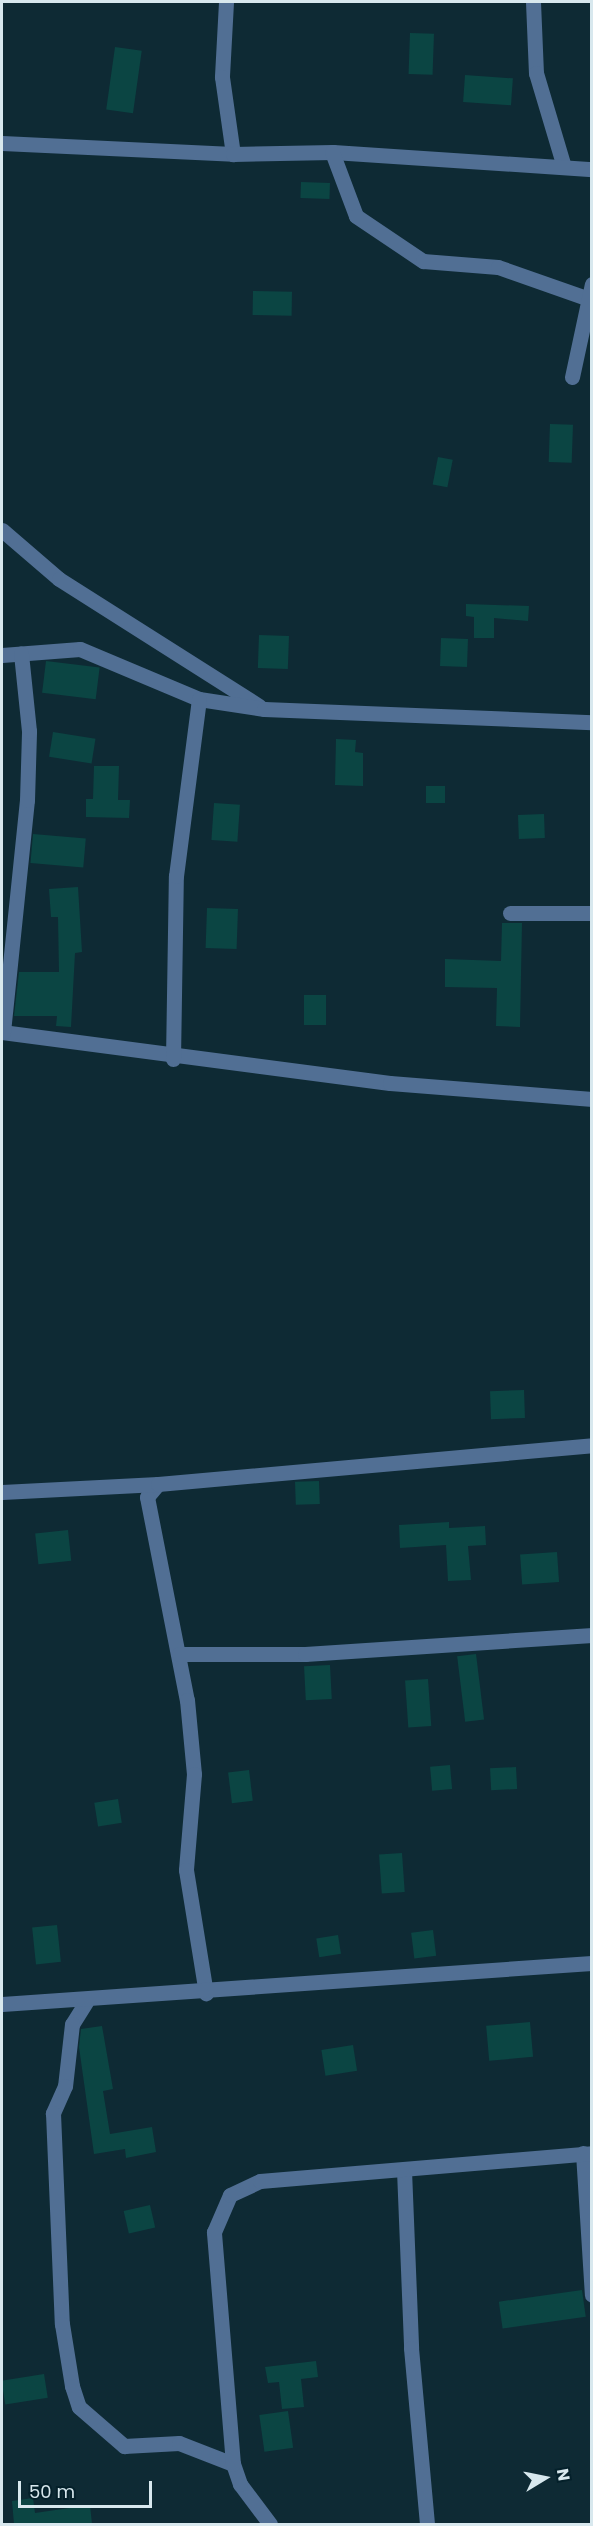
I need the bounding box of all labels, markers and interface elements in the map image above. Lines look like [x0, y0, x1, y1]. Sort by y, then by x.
north arrow [515, 2448, 575, 2508]
text: N [551, 2467, 576, 2483]
scale bar [21, 2469, 154, 2507]
text: 50 m [29, 2479, 75, 2504]

